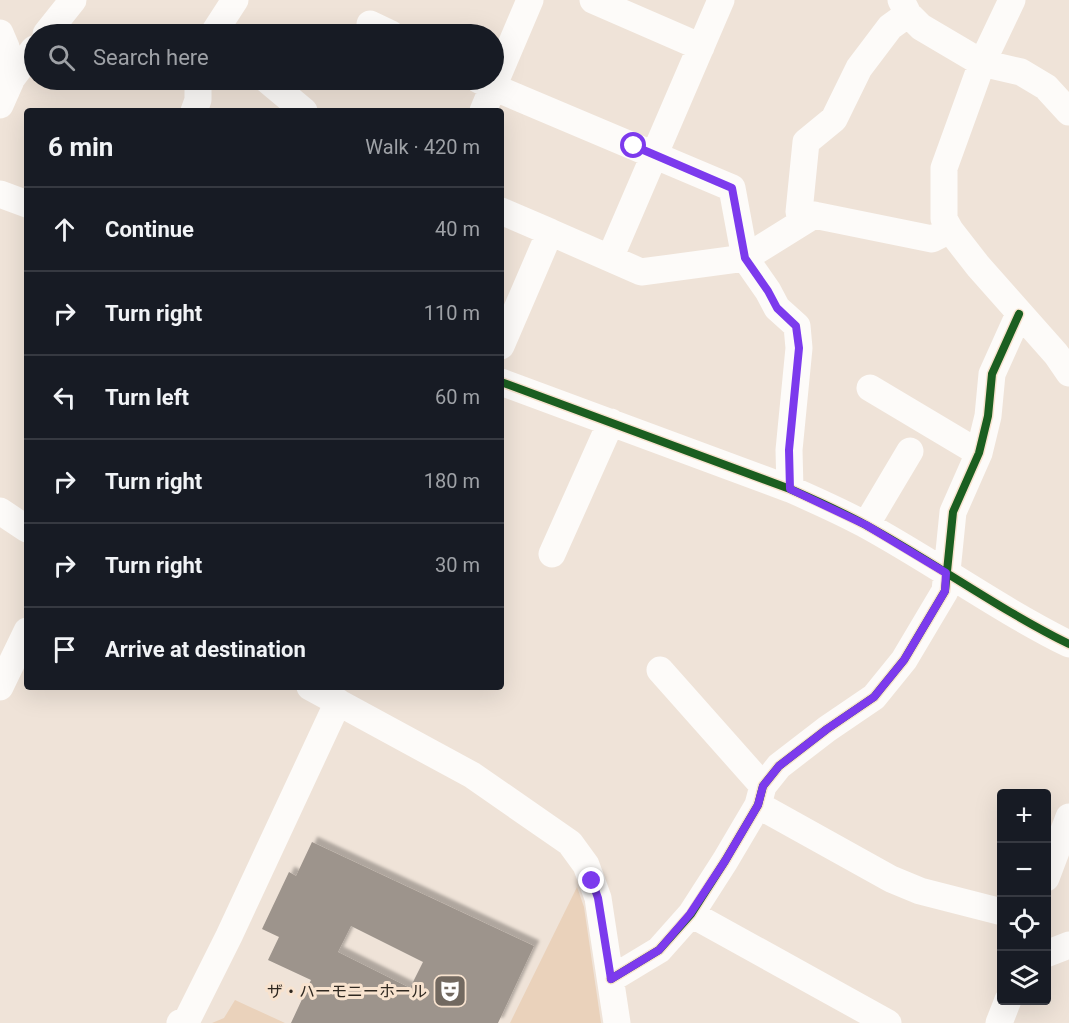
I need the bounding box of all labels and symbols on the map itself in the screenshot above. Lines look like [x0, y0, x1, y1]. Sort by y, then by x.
route start [620, 132, 646, 158]
route end [578, 867, 604, 893]
theatre icon: ザ・ハーモニーホール [432, 973, 468, 1009]
place label: ザ・ハーモニーホール [267, 982, 427, 1001]

